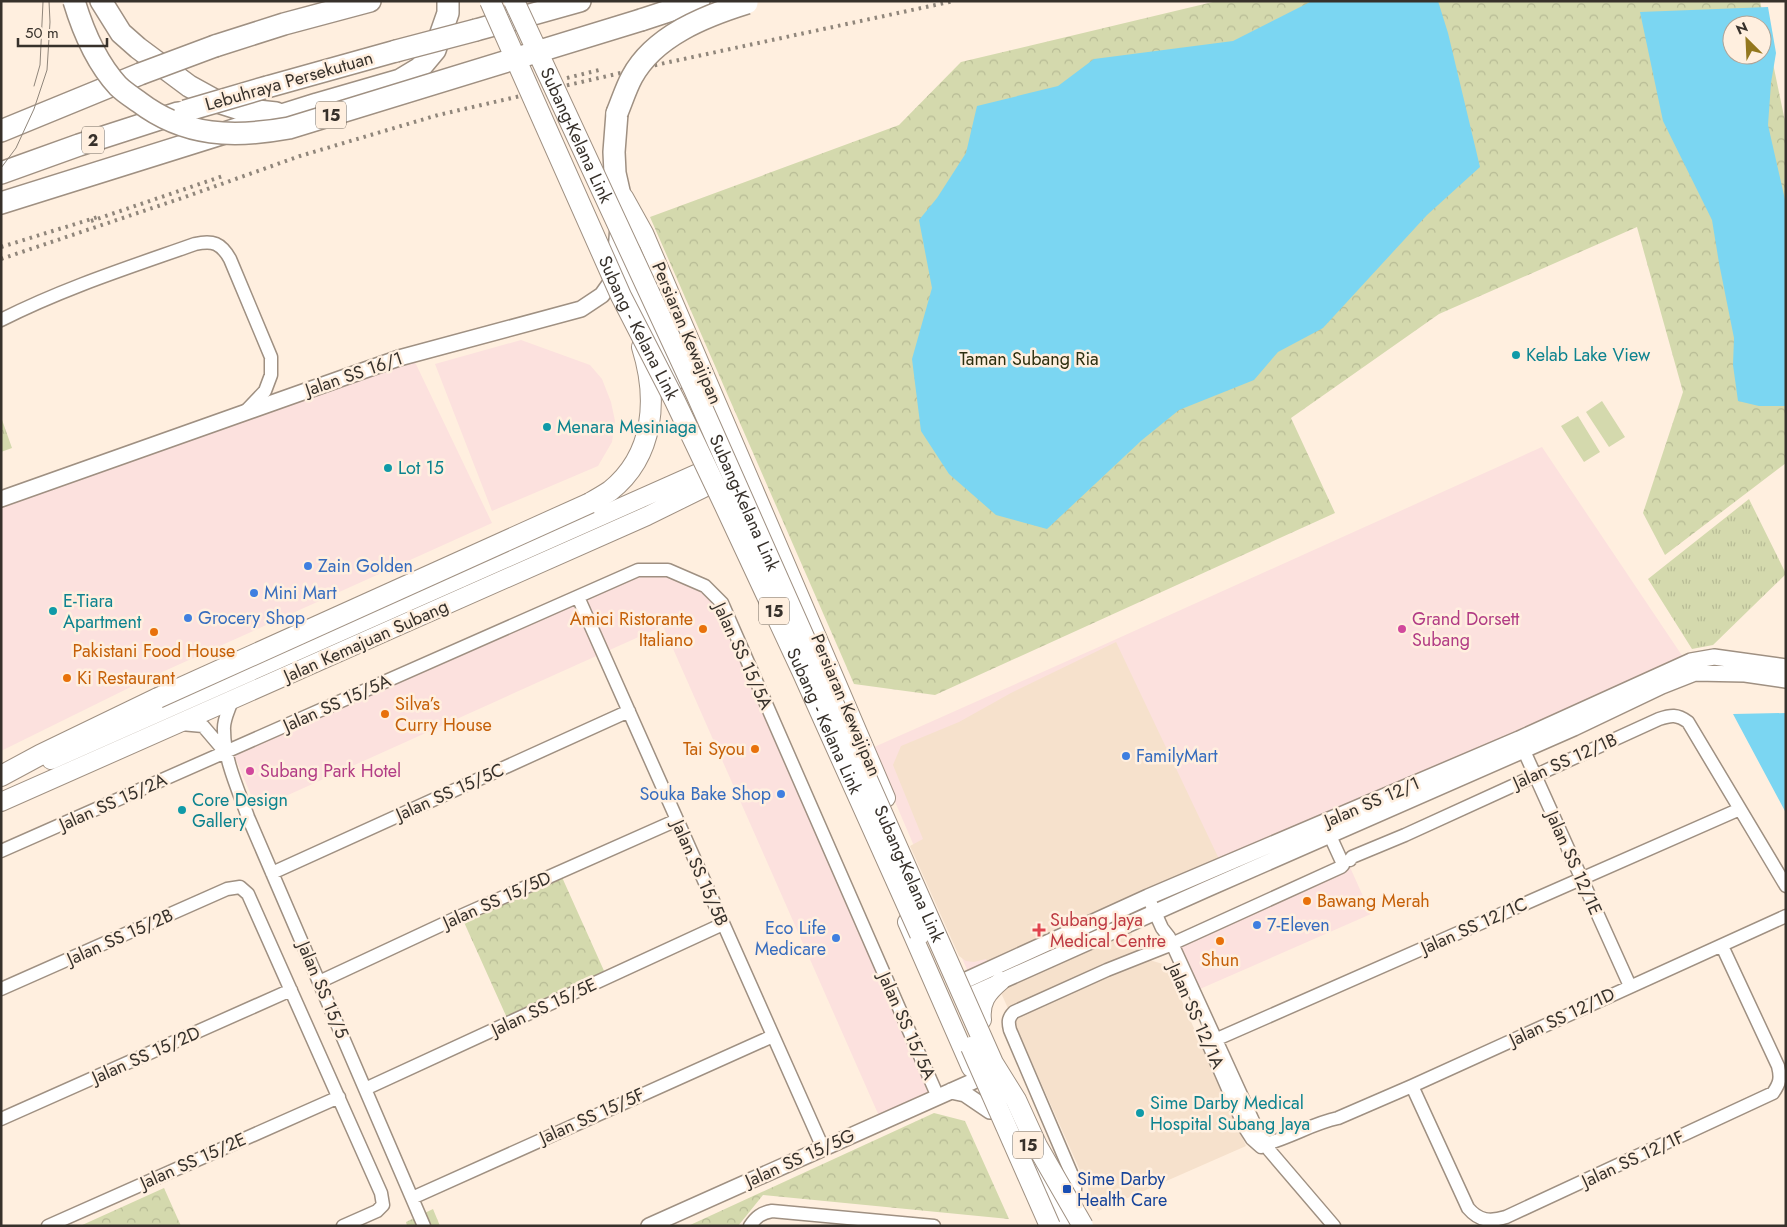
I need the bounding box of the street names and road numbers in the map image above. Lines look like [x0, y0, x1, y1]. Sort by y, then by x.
street label: Lebuhraya Persekutuan [202, 45, 376, 117]
street label: Subang-Kelana Link [534, 63, 619, 208]
road number: 15 [316, 102, 346, 128]
road number: 2 [82, 126, 104, 154]
street label: Subang - Kelana Link [592, 252, 685, 404]
street label: Persiaran Kewajipan [645, 258, 729, 408]
street label: Jalan SS 16/1 [300, 345, 406, 403]
street label: Subang-Kelana Link [703, 430, 786, 575]
street label: Jalan Kemajuan Subang [278, 593, 452, 690]
street label: Jalan SS 15/5A [706, 596, 779, 714]
road number: 15 [759, 598, 789, 624]
street label: Persiaran Kewajipan [804, 630, 888, 780]
street label: Subang - Kelana Link [780, 644, 869, 798]
street label: Jalan SS 15/5A [277, 668, 395, 739]
street label: Jalan SS 12/1B [1507, 726, 1621, 796]
street label: Jalan SS 15/5C [390, 757, 508, 828]
street label: Jalan SS 15/2A [53, 767, 171, 838]
street label: Jalan SS 12/1 [1318, 770, 1424, 835]
street label: Subang-Kelana Link [867, 801, 951, 946]
street label: Jalan SS 12/1E [1539, 805, 1609, 919]
street label: Jalan SS 15/5B [664, 814, 735, 930]
street label: Jalan SS 15/5D [437, 865, 555, 936]
street label: Jalan SS 12/1C [1415, 891, 1531, 962]
street label: Jalan SS 15/2B [61, 902, 177, 973]
street label: Jalan SS 15/5 [290, 935, 355, 1043]
street label: Jalan SS 12/1A [1160, 957, 1231, 1073]
street label: Jalan SS 15/5A [871, 966, 942, 1084]
street label: Jalan SS 15/5E [485, 971, 601, 1044]
street label: Jalan SS 12/1D [1503, 981, 1619, 1054]
street label: Jalan SS 15/2D [86, 1020, 204, 1091]
street label: Jalan SS 15/5F [534, 1081, 649, 1152]
street label: Jalan SS 15/5G [739, 1122, 859, 1195]
street label: Jalan SS 12/1F [1576, 1124, 1689, 1195]
street label: Jalan SS 15/2E [134, 1126, 250, 1197]
road number: 15 [1013, 1132, 1043, 1158]

